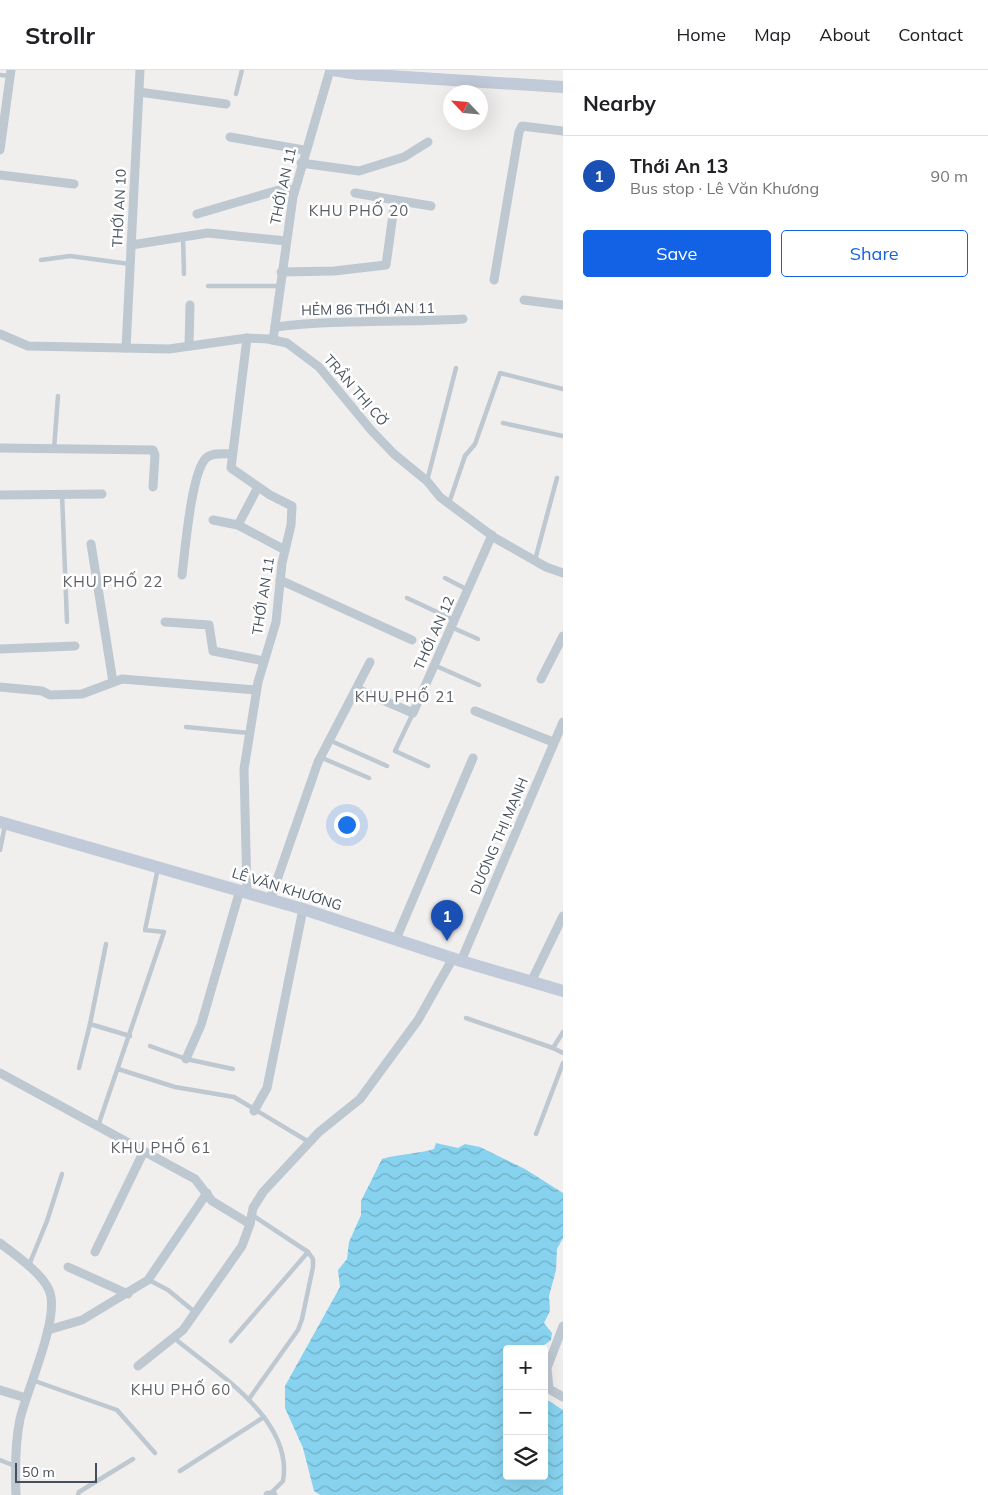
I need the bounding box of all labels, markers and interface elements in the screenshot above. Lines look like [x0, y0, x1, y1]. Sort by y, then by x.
text: Strollr [25, 20, 95, 50]
text: Home [676, 23, 726, 46]
text: Map [754, 23, 791, 46]
text: About [819, 23, 870, 46]
text: Contact [898, 23, 963, 46]
north arrow [443, 85, 488, 130]
text: Nearby [583, 90, 656, 116]
street label: THỚI AN 11 [266, 146, 300, 226]
text: Thới An 13 [630, 154, 728, 178]
text: 1 [594, 166, 604, 186]
text: 90 m [931, 166, 968, 186]
street label: THỚI AN 10 [108, 168, 130, 248]
text: Bus stop · Lê Văn Khương [630, 178, 819, 198]
district label: KHU PHỐ 20 [309, 200, 409, 220]
button: Save [583, 230, 771, 277]
button: Share [781, 230, 968, 277]
street label: HẺM 86 THỚI AN 11 [301, 299, 435, 319]
street label: TRẦN THỊ CỜ [320, 351, 392, 429]
street label: THỚI AN 11 [248, 556, 278, 636]
district label: KHU PHỐ 22 [63, 571, 163, 591]
street label: THỚI AN 12 [410, 593, 458, 673]
district label: KHU PHỐ 21 [355, 686, 455, 706]
street label: DƯƠNG THỊ MẠNH [466, 775, 532, 897]
your location [334, 812, 360, 838]
street label: LÊ VĂN KHƯƠNG [230, 864, 344, 914]
pin: 1 [431, 900, 463, 941]
district label: KHU PHỐ 61 [111, 1137, 211, 1157]
map controls [503, 1345, 548, 1480]
button: + [503, 1345, 548, 1390]
district label: KHU PHỐ 60 [131, 1379, 231, 1399]
button: − [503, 1390, 548, 1435]
button: layers [503, 1435, 548, 1480]
scale bar [15, 1460, 98, 1483]
text: 50 m [22, 1463, 55, 1481]

